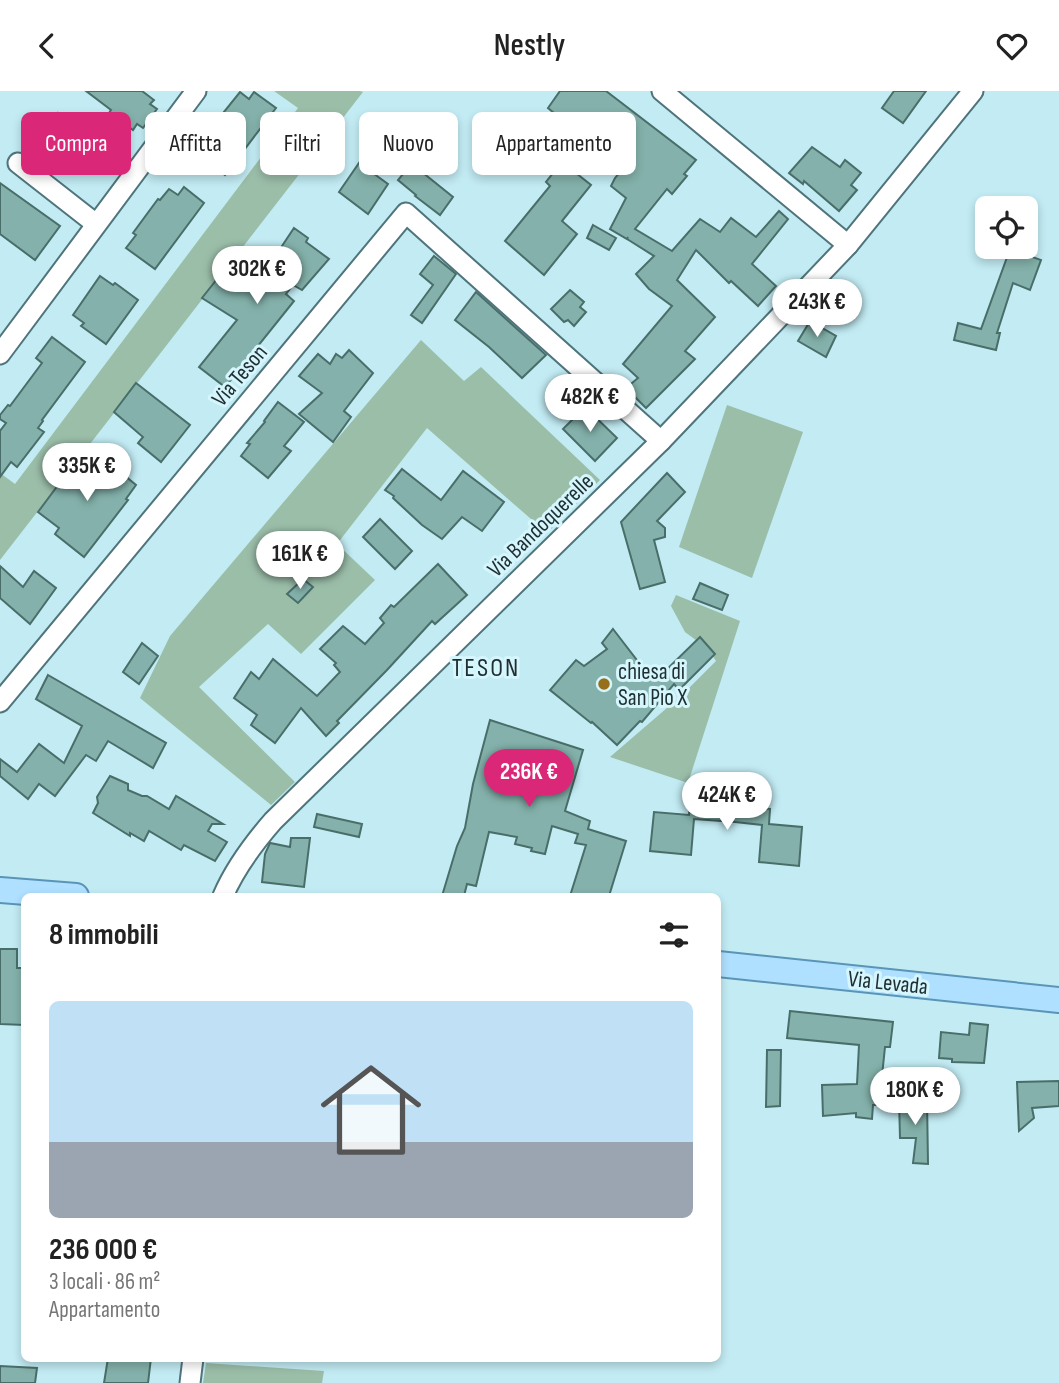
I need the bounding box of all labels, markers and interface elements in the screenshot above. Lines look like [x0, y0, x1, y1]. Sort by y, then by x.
text: Nestly [494, 26, 565, 65]
icon: back [28, 27, 66, 65]
icon: heart [993, 27, 1031, 65]
chip: Compra [21, 112, 131, 175]
chip: Affitta [145, 112, 246, 175]
chip: Filtri [260, 112, 345, 175]
chip: Nuovo [359, 112, 458, 175]
chip: Appartamento [472, 112, 636, 175]
map controls [975, 196, 1038, 259]
button: locate [975, 196, 1038, 259]
pin: 302K € [200, 247, 314, 306]
text: 302K € [228, 255, 286, 283]
pin: 243K € [760, 279, 874, 339]
text: 243K € [788, 288, 846, 316]
street label: Via Teson [206, 339, 274, 412]
pin: 482K € [533, 375, 647, 434]
text: 482K € [561, 383, 619, 411]
pin: 335K € [30, 443, 144, 503]
text: 335K € [58, 452, 116, 480]
street label: Via Bandoquerelle [482, 468, 600, 583]
pin: 161K € [243, 531, 357, 591]
text: 161K € [272, 540, 328, 568]
district label: TESON [452, 653, 520, 684]
place label: chiesa di San Pio X [618, 658, 687, 712]
marker: chiesa di San Pio X [596, 676, 612, 692]
pin: 236K € [472, 749, 586, 809]
text: 236K € [500, 758, 558, 786]
pin: 424K € [670, 773, 784, 832]
text: 424K € [698, 781, 756, 809]
icon: filters [655, 916, 693, 954]
text: 8 immobili [49, 917, 158, 953]
street label: Via Levada [846, 965, 929, 1001]
icon: home [308, 1047, 434, 1173]
pin: 180K € [858, 1067, 972, 1127]
text: 180K € [886, 1076, 944, 1104]
text: 236 000 € [49, 1232, 157, 1268]
text: 3 locali · 86 m² [49, 1268, 161, 1296]
text: Appartamento [49, 1296, 160, 1324]

